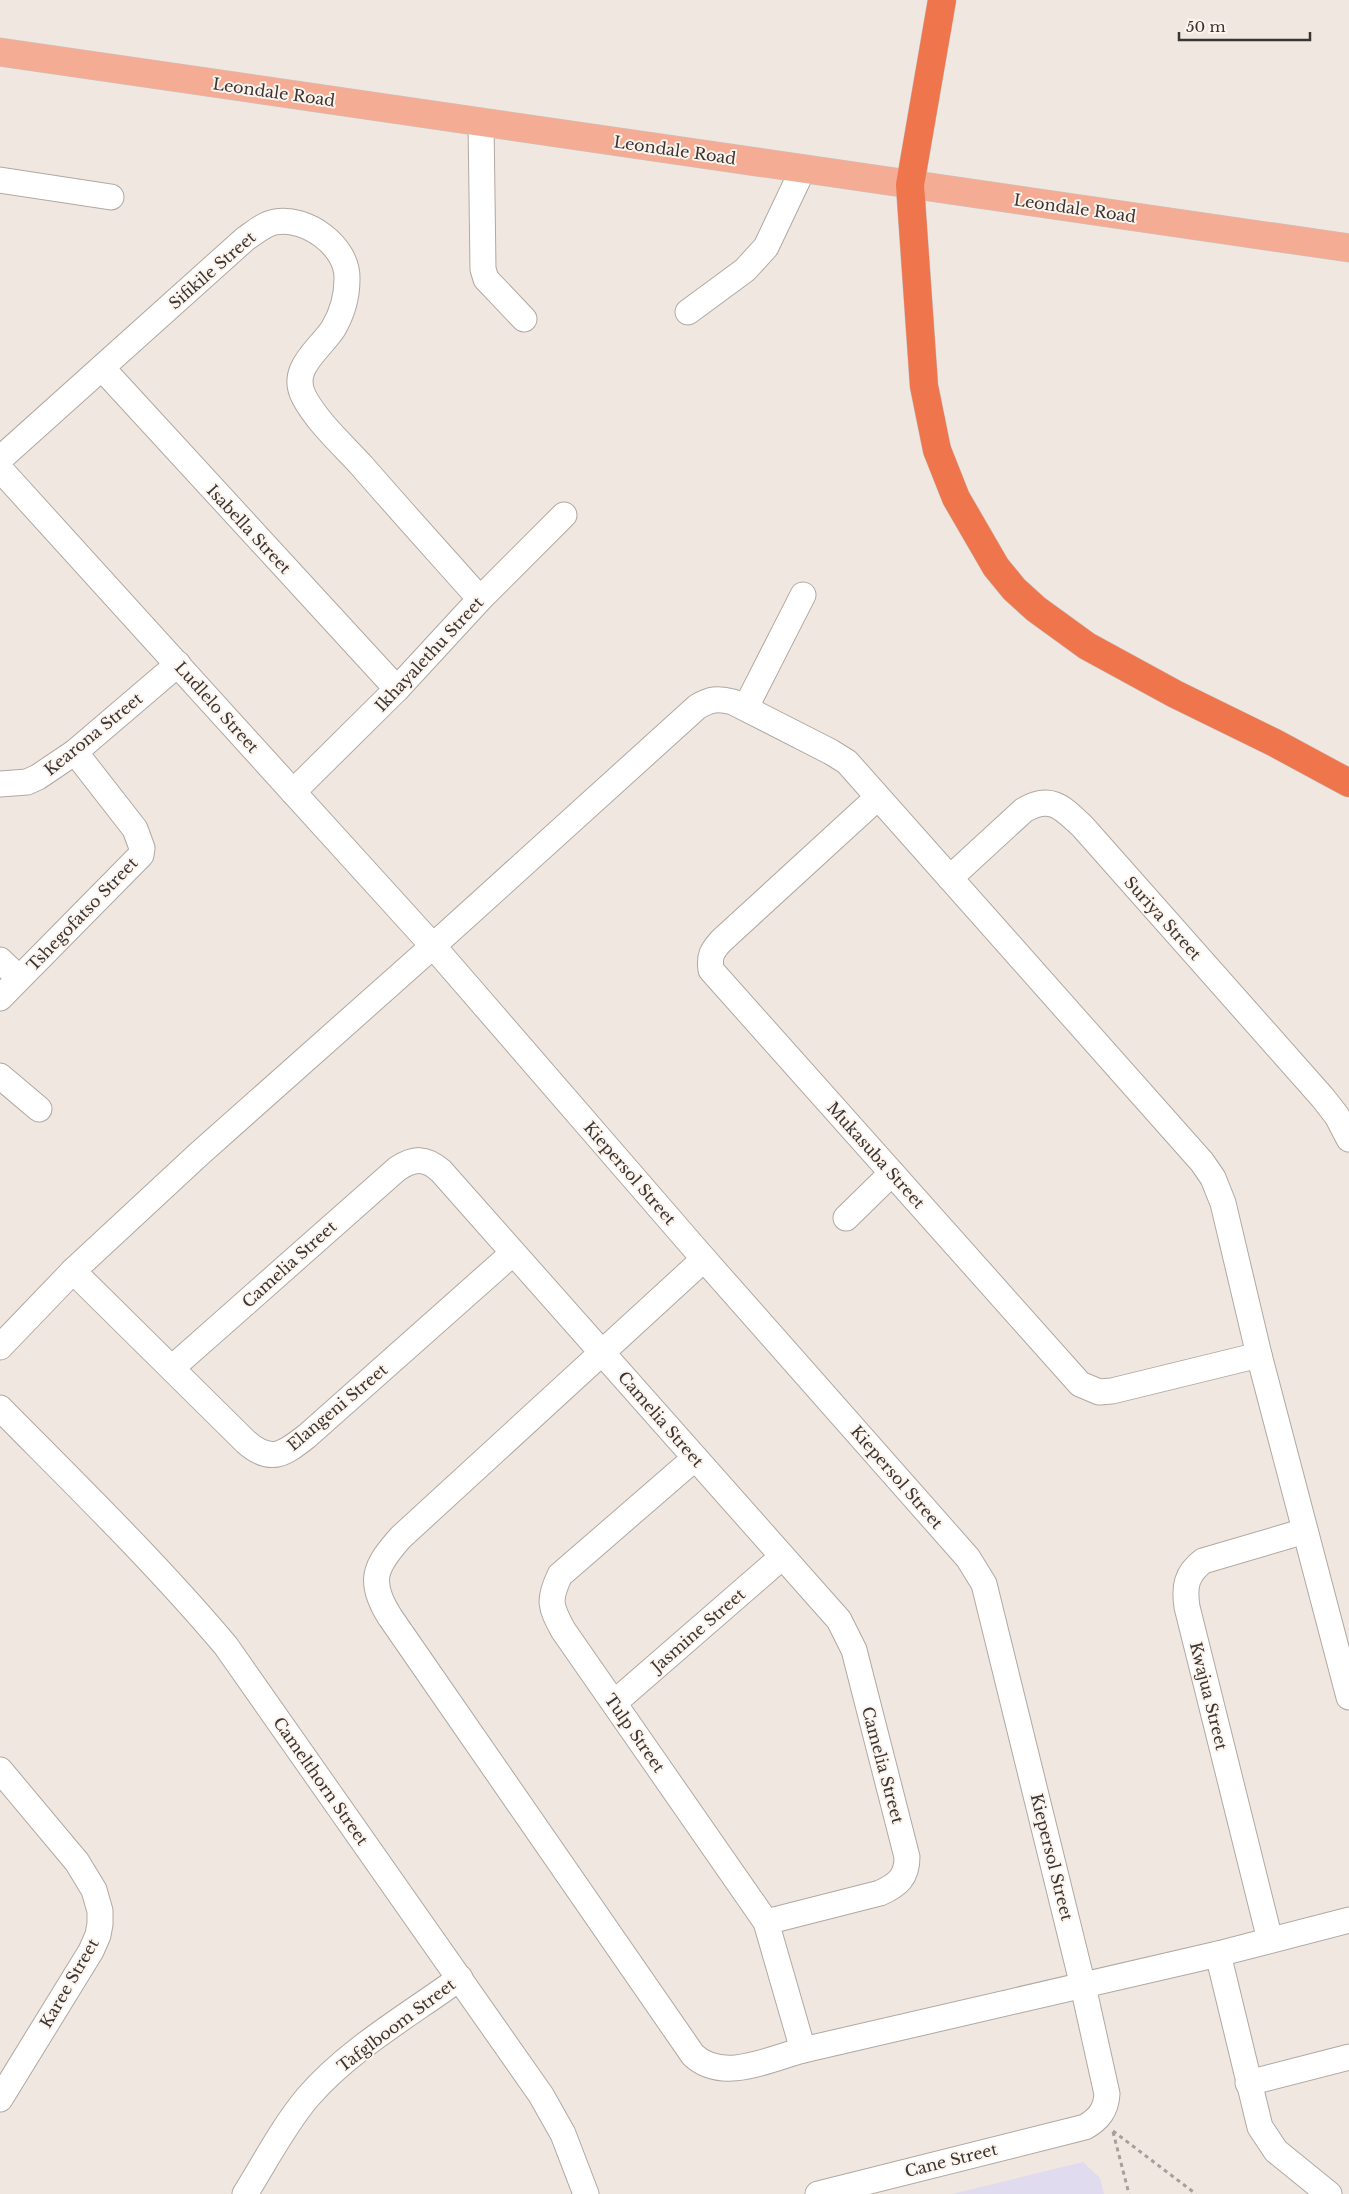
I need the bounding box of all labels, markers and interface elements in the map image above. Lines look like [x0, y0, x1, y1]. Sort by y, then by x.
scale bar [1179, 10, 1310, 42]
text: 50 m [1186, 17, 1226, 36]
street label: Leondale Road [211, 74, 337, 111]
street label: Leondale Road [612, 132, 738, 169]
street label: Leondale Road [1012, 190, 1138, 227]
street label: Sifikile Street [164, 227, 260, 313]
street label: Isabella Street [203, 480, 295, 578]
street label: Ikhayalethu Street [371, 592, 487, 716]
street label: Ludlelo Street [171, 657, 263, 757]
street label: Kearona Street [40, 688, 146, 780]
street label: Tshegofatso Street [22, 853, 142, 975]
street label: Suriya Street [1120, 872, 1206, 964]
street label: Mukasuba Street [823, 1098, 929, 1212]
street label: Kiepersol Street [580, 1117, 680, 1229]
street label: Camelia Street [238, 1216, 340, 1312]
street label: Elangeni Street [283, 1359, 391, 1455]
street label: Camelia Street [614, 1367, 708, 1471]
street label: Kiepersol Street [847, 1421, 947, 1533]
street label: Jasmine Street [646, 1584, 749, 1677]
street label: Kwajua Street [1186, 1640, 1232, 1752]
street label: Tulp Street [601, 1690, 669, 1776]
street label: Camelia Street [858, 1704, 908, 1826]
street label: Camelthorn Street [269, 1713, 373, 1849]
street label: Kiepersol Street [1027, 1791, 1077, 1923]
street label: Karee Street [35, 1935, 103, 2031]
street label: Tafglboom Street [333, 1974, 459, 2076]
street label: Cane Street [903, 2139, 999, 2181]

